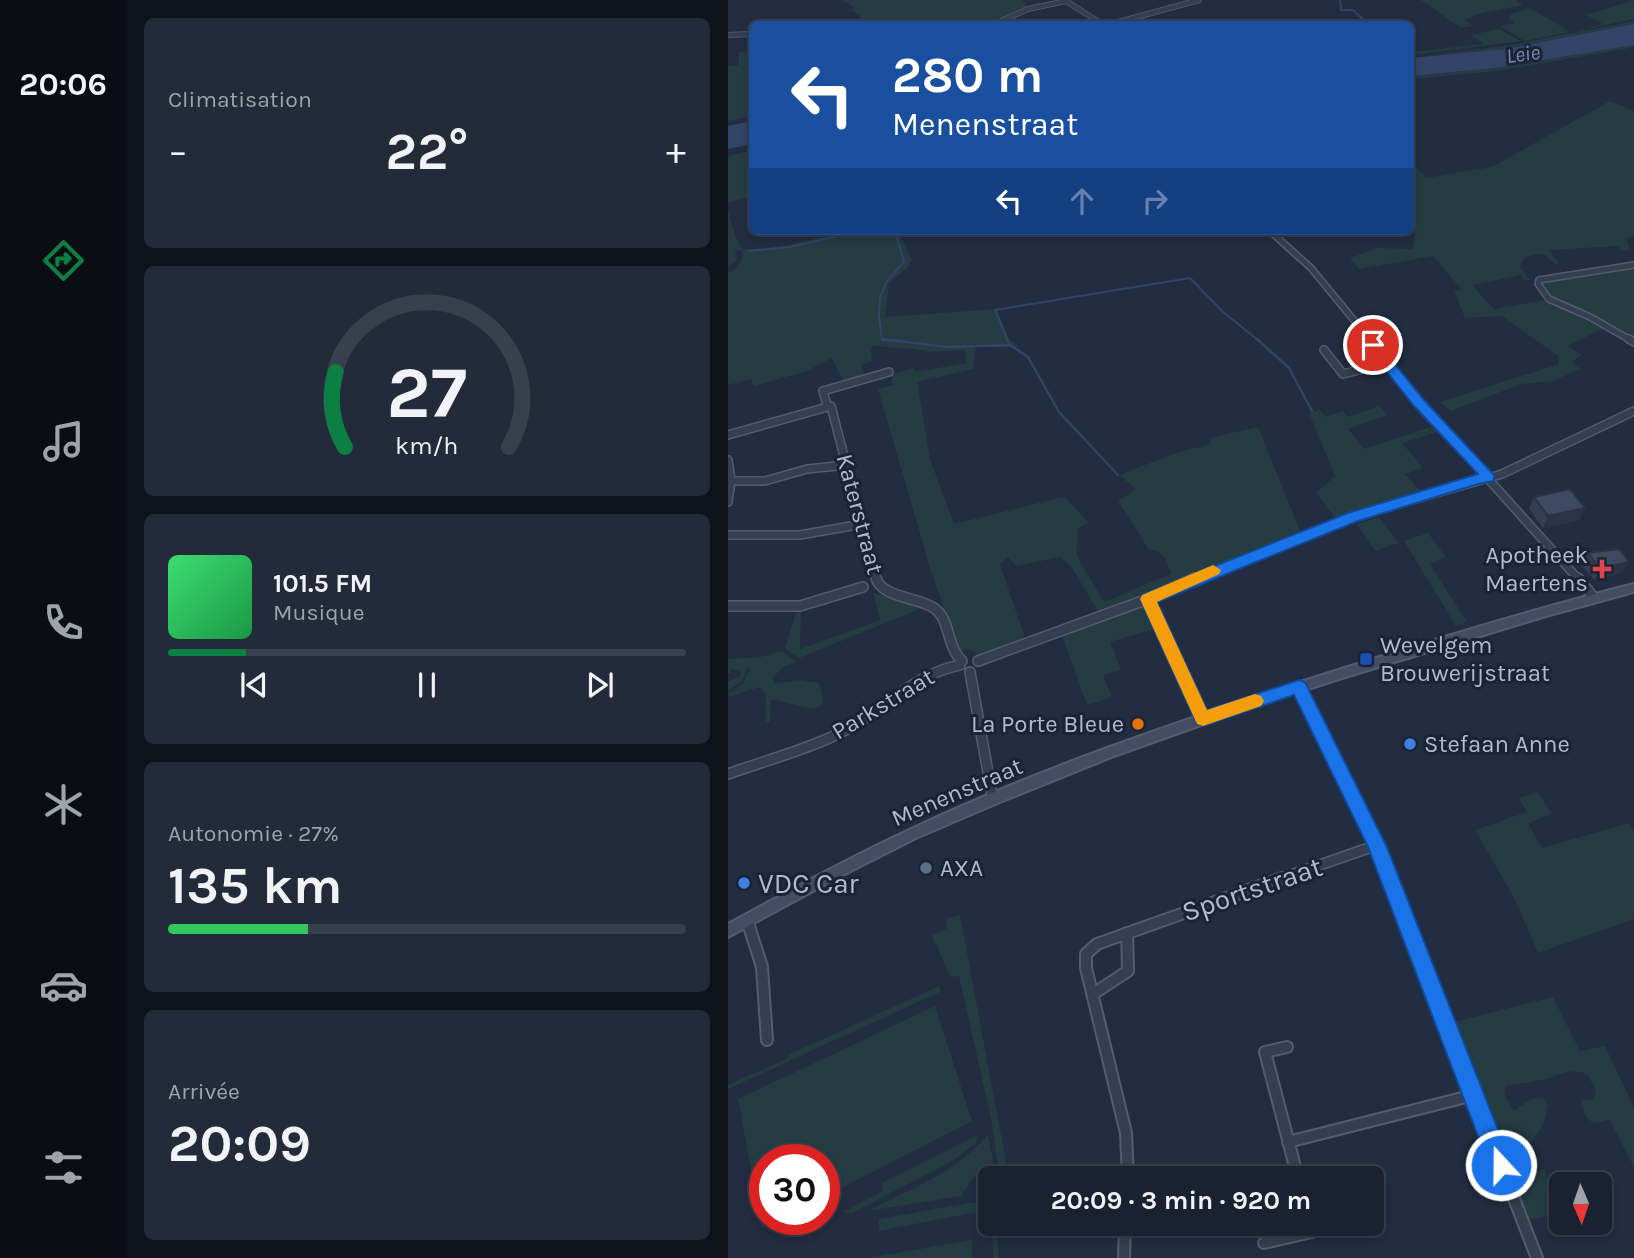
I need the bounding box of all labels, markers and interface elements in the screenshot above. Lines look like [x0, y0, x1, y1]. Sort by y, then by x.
water label: Leie [1505, 40, 1542, 68]
text: 280 m [892, 47, 1043, 104]
icon: left [777, 49, 868, 140]
text: 20:06 [19, 66, 107, 103]
text: Climatisation [168, 86, 312, 113]
text: Menenstraat [892, 106, 1078, 143]
text: 22° [385, 121, 469, 182]
text: − [168, 129, 188, 174]
text: + [666, 129, 686, 174]
icon: left [990, 182, 1028, 220]
icon: ahead [1063, 182, 1101, 220]
icon: right [1136, 182, 1174, 220]
icon: directions [39, 236, 88, 285]
pin [1343, 315, 1403, 375]
icon: arrive [1354, 326, 1392, 364]
text: 27 [387, 350, 467, 435]
icon: music [39, 417, 88, 466]
text: km/h [395, 431, 459, 460]
street label: Katerstraat [830, 451, 890, 577]
place label: Apotheek Maertens [1485, 541, 1588, 597]
marker: Apotheek Maertens [1594, 561, 1610, 577]
text: 101.5 FM [273, 568, 372, 599]
icon: phone [39, 598, 88, 647]
text: Musique [273, 599, 365, 626]
place label: Wevelgem Brouwerijstraat [1380, 631, 1550, 687]
marker: Wevelgem Brouwerijstraat [1358, 651, 1374, 667]
street label: Parkstraat [827, 663, 939, 745]
icon: previous [235, 666, 273, 704]
icon: pause [408, 666, 446, 704]
icon: next [581, 666, 619, 704]
place label: La Porte Bleue [971, 710, 1124, 738]
marker: La Porte Bleue [1130, 716, 1146, 732]
place label: Stefaan Anne [1424, 730, 1570, 758]
marker: Stefaan Anne [1402, 736, 1418, 752]
street label: Menenstraat [887, 752, 1027, 832]
icon: climate [39, 780, 88, 829]
text: Autonomie · 27% [168, 820, 339, 847]
street label: Sportstraat [1178, 850, 1326, 928]
place label: AXA [940, 854, 983, 882]
text: 135 km [168, 855, 342, 916]
marker: AXA [918, 860, 934, 876]
place label: VDC Car [758, 867, 860, 900]
marker: VDC Car [736, 875, 752, 891]
icon: car [39, 961, 88, 1010]
text: Arrivée [168, 1078, 240, 1105]
text: 20:09 [168, 1113, 311, 1174]
position arrow [1464, 1128, 1538, 1202]
icon: filters [39, 1143, 88, 1192]
speed limit sign: 30 [749, 1144, 840, 1235]
north arrow [1549, 1172, 1612, 1236]
map controls [1549, 1172, 1612, 1235]
text: 20:09 · 3 min · 920 m [1051, 1185, 1311, 1216]

